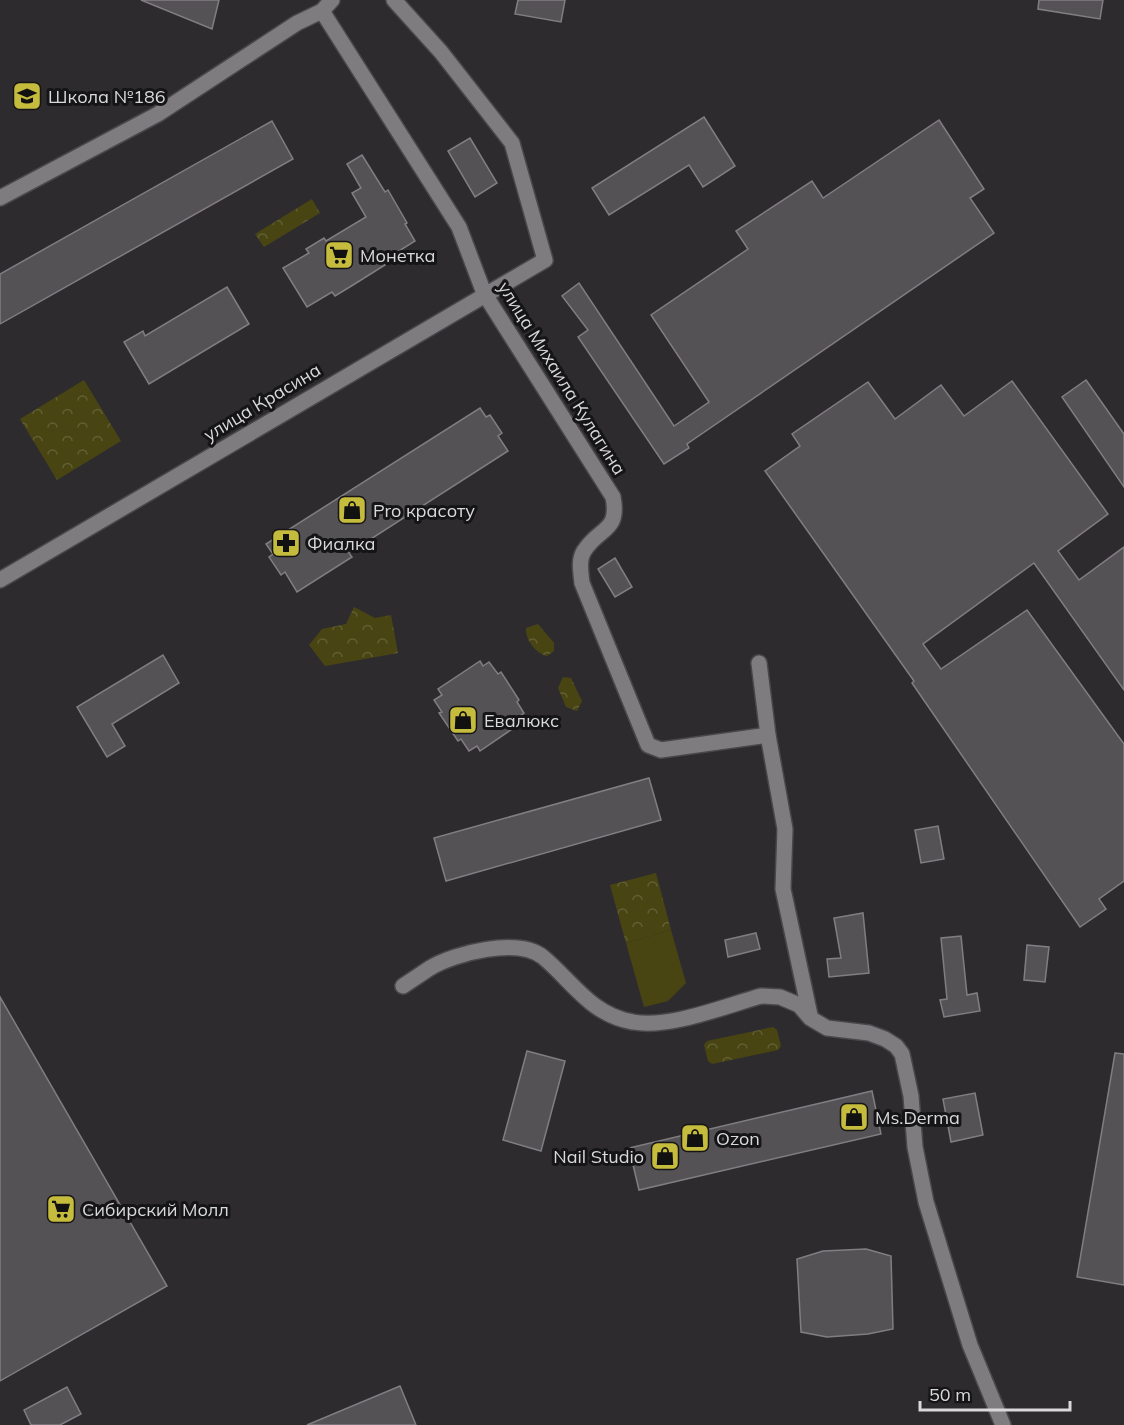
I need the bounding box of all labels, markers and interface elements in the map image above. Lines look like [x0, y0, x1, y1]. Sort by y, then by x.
school or university icon: Школа №186 [11, 80, 43, 112]
place label: Школа №186 [48, 85, 166, 108]
supermarket icon: Монетка [323, 239, 355, 271]
place label: Монетка [360, 244, 436, 267]
street label: улица Михаила Кулагина [493, 277, 631, 479]
street label: улица Красина [199, 358, 325, 446]
shop icon: Pro красоту [336, 494, 368, 526]
place label: Pro красоту [373, 499, 475, 522]
pharmacy icon: Фиалка [270, 527, 302, 559]
place label: Фиалка [307, 532, 376, 555]
shop icon: Евалюкс [447, 704, 479, 736]
place label: Евалюкс [484, 709, 559, 732]
shop icon: Ms.Derma [838, 1101, 870, 1133]
place label: Ms.Derma [875, 1106, 960, 1129]
shop icon: Ozon [679, 1122, 711, 1154]
place label: Ozon [716, 1127, 760, 1150]
shop icon: Nail Studio [649, 1140, 681, 1172]
place label: Nail Studio [553, 1145, 644, 1168]
supermarket icon: Сибирский Молл [45, 1193, 77, 1225]
place label: Сибирский Молл [82, 1198, 229, 1221]
scale bar [920, 1374, 1070, 1412]
text: 50 m [929, 1383, 971, 1406]

